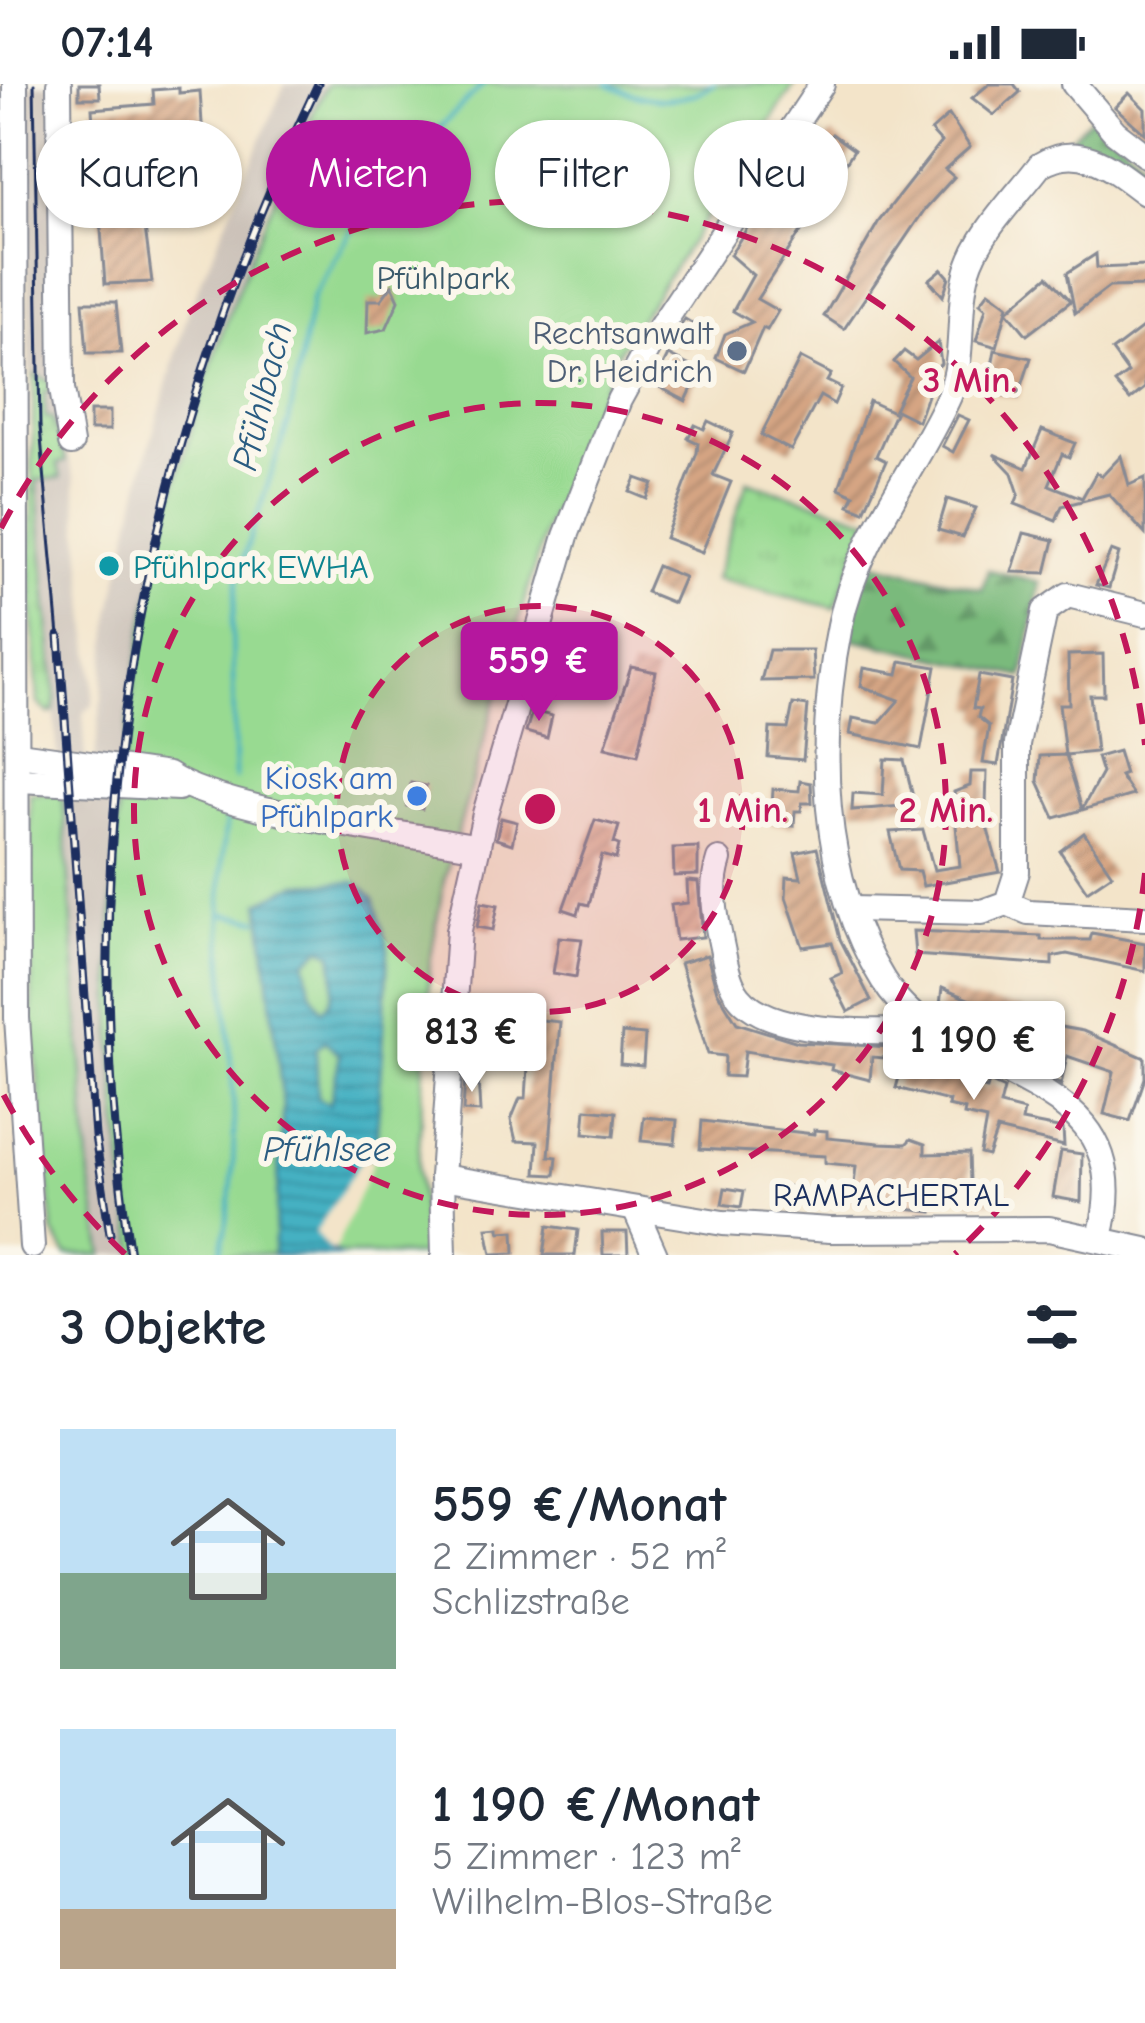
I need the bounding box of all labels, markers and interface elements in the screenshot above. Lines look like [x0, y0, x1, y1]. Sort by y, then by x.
text: 07:14 [60, 16, 154, 68]
chip: Kaufen [36, 120, 242, 228]
chip: Mieten [266, 120, 471, 228]
chip: Filter [495, 120, 670, 228]
chip: Neu [694, 120, 848, 228]
park label: Pfühlpark [376, 259, 510, 297]
place label: Rechtsanwalt Dr. Heidrich [532, 314, 715, 390]
water label: Pfühlbach [224, 318, 301, 475]
marker: Rechtsanwalt Dr. Heidrich [724, 338, 750, 364]
text: 3 Min. [923, 360, 1017, 401]
place label: Pfühlpark EWHA [133, 548, 369, 586]
marker: Pfühlpark EWHA [96, 553, 122, 579]
pin: 559 € [455, 622, 623, 724]
text: 559 € [488, 638, 590, 683]
place label: Kiosk am Pfühlpark [260, 759, 393, 835]
marker: Kiosk am Pfühlpark [404, 783, 430, 809]
centre of rings [519, 788, 561, 830]
text: 1 Min. [698, 790, 788, 831]
text: 2 Min. [899, 790, 993, 831]
pin: 813 € [388, 993, 556, 1095]
pin: 1 190 € [863, 1001, 1085, 1103]
text: 813 € [424, 1009, 520, 1054]
text: 1 190 € [910, 1017, 1038, 1062]
water label: Pfühlsee [263, 1129, 391, 1170]
street label: RAMPACHERTAL [773, 1176, 1010, 1214]
icon: filters [1019, 1294, 1085, 1360]
text: 3 Objekte [60, 1298, 266, 1357]
text: 559 €/Monat [432, 1475, 726, 1534]
icon: home [156, 1477, 300, 1621]
text: 2 Zimmer · 52 m² [432, 1534, 726, 1579]
text: Schlizstraße [432, 1579, 630, 1624]
text: 1 190 €/Monat [432, 1775, 760, 1834]
icon: home [156, 1777, 300, 1921]
text: 5 Zimmer · 123 m² [432, 1834, 741, 1879]
text: Wilhelm-Blos-Straße [432, 1879, 773, 1924]

